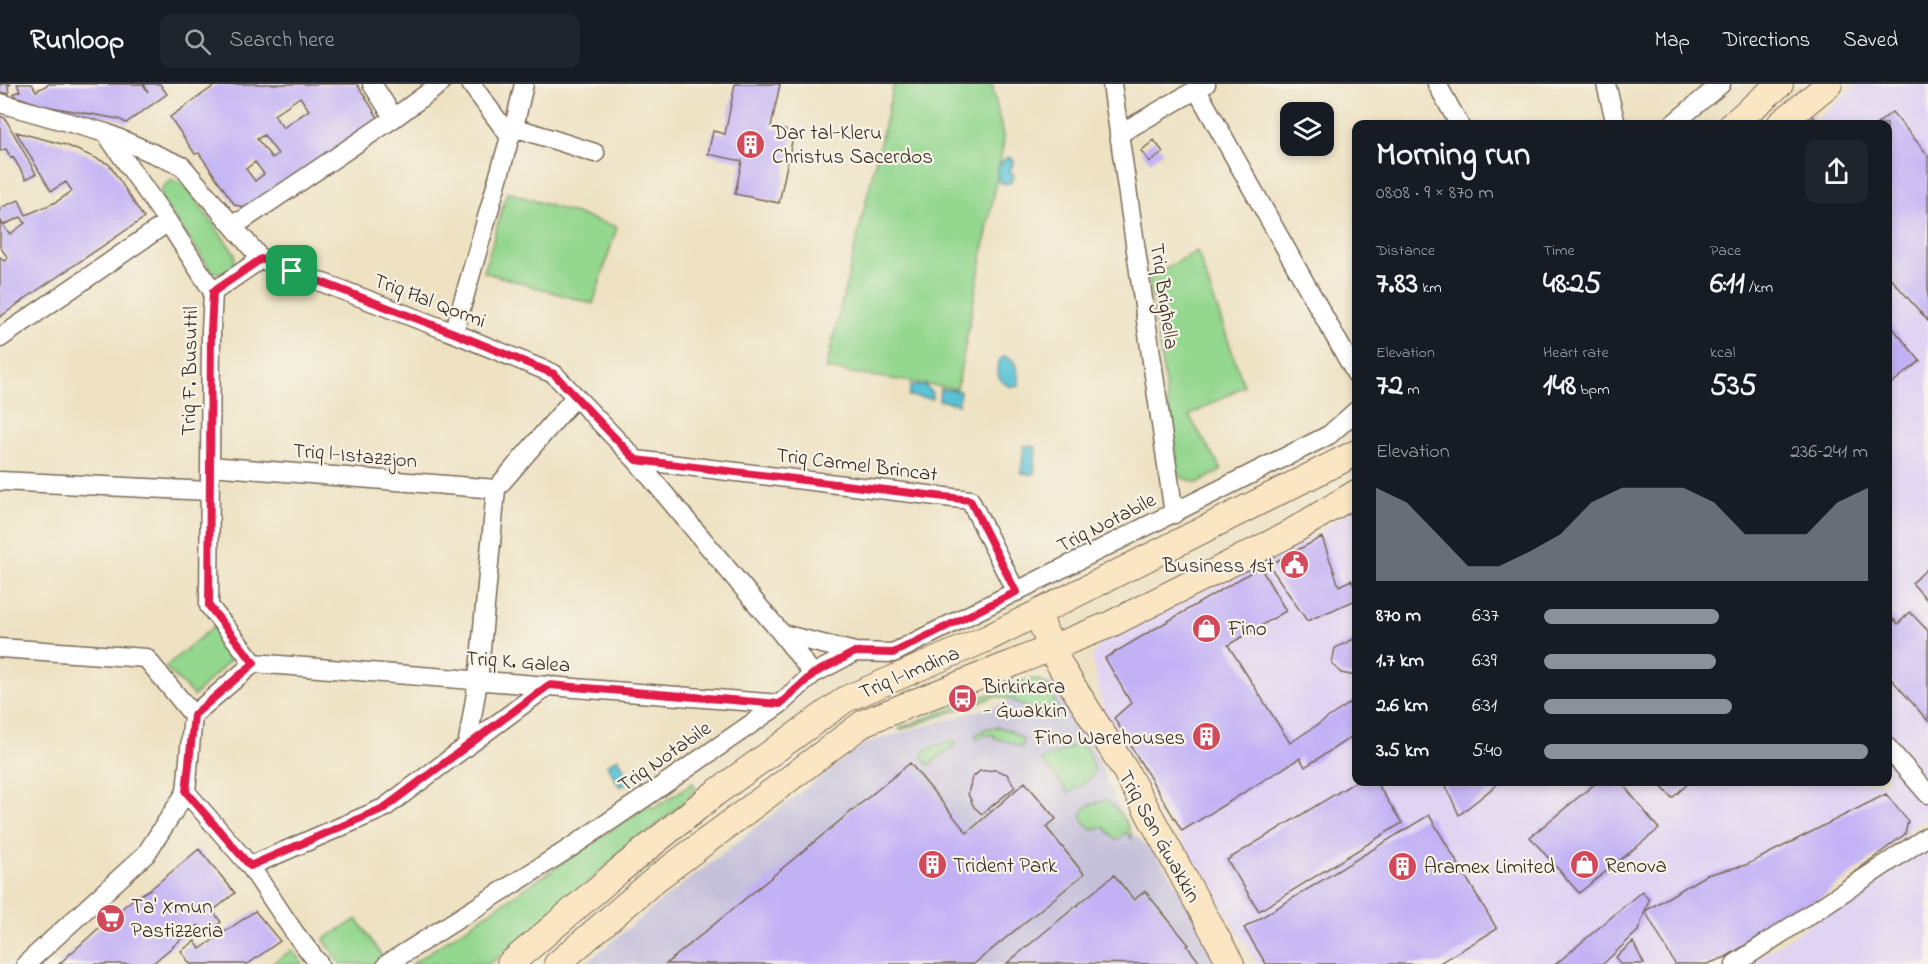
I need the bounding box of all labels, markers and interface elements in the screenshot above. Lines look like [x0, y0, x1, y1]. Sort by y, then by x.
search box [160, 14, 580, 68]
text: Runloop [30, 21, 124, 62]
icon: search [181, 25, 214, 58]
text: Search here [229, 25, 335, 57]
text: Map [1654, 26, 1690, 56]
text: Directions [1723, 26, 1810, 56]
text: Saved [1843, 26, 1898, 56]
map controls [1280, 102, 1334, 156]
button: layers [1280, 102, 1334, 156]
place label: Dar tal-Kleru Christus Sacerdos [771, 119, 933, 173]
building icon: Dar tal-Kleru Christus Sacerdos [735, 128, 767, 160]
text: Morning run [1376, 132, 1530, 180]
button: share [1805, 140, 1868, 203]
text: 08:08 · 9 × 870 m [1376, 179, 1494, 208]
text: Distance [1376, 239, 1435, 263]
text: Time [1543, 239, 1575, 263]
text: Pace [1710, 239, 1741, 263]
street label: Triq Brigħella [1139, 241, 1185, 352]
pin [266, 245, 317, 296]
icon: arrive [275, 254, 308, 287]
text: 7.83 [1376, 263, 1418, 307]
text: 48:25 [1543, 263, 1601, 307]
text: 6:11 [1710, 263, 1745, 307]
street label: Triq Ħal Qormi [369, 267, 490, 337]
text: km [1418, 276, 1442, 300]
text: /km [1745, 276, 1773, 300]
street label: Triq F. Busuttil [175, 306, 207, 436]
text: Elevation [1376, 341, 1435, 365]
text: Heart rate [1543, 341, 1609, 365]
text: kcal [1710, 341, 1735, 365]
text: 72 [1376, 365, 1403, 409]
text: 148 [1543, 365, 1576, 409]
text: 535 [1710, 365, 1757, 409]
text: m [1403, 378, 1420, 402]
text: bpm [1576, 378, 1610, 402]
street label: Triq l-Istazzjon [291, 437, 418, 477]
text: Elevation [1376, 438, 1450, 467]
text: 236–241 m [1790, 438, 1868, 467]
street label: Triq Carmel Brincat [774, 441, 939, 491]
street label: Triq Notabile [1052, 486, 1162, 562]
public building icon: Business 1st [1279, 549, 1311, 581]
place label: Business 1st [1162, 552, 1274, 582]
text: 870 m [1376, 602, 1421, 631]
text: 6:37 [1472, 602, 1499, 631]
shop icon: Fino [1191, 612, 1223, 644]
place label: Fino [1227, 615, 1267, 645]
street label: Triq l-Imdina [855, 639, 965, 708]
street label: Triq K. Galea [465, 644, 571, 682]
text: 1.7 km [1376, 647, 1424, 676]
text: 6:39 [1472, 647, 1497, 676]
place label: Birkirkara - Ġwakkin [982, 673, 1067, 727]
bus stop icon: Birkirkara - Ġwakkin [946, 682, 978, 714]
text: 2.6 km [1376, 692, 1428, 721]
text: 6:31 [1472, 692, 1497, 721]
street label: Triq Notabile [612, 714, 718, 801]
building icon: Fino Warehouses [1190, 721, 1222, 753]
place label: Fino Warehouses [1033, 724, 1185, 754]
text: 3.5 km [1376, 737, 1429, 766]
text: 5:40 [1472, 737, 1502, 766]
street label: Triq San Ġwakkin [1109, 765, 1207, 909]
building icon: Trident Park [916, 849, 948, 881]
shop icon: Renova [1568, 849, 1600, 881]
building icon: Aramex Limited [1387, 850, 1419, 882]
place label: Trident Park [953, 852, 1058, 882]
place label: Renova [1605, 852, 1667, 882]
place label: Aramex Limited [1424, 853, 1555, 883]
place label: Ta' Xmun Pastizzeria [131, 893, 223, 947]
supermarket icon: Ta' Xmun Pastizzeria [94, 902, 126, 934]

